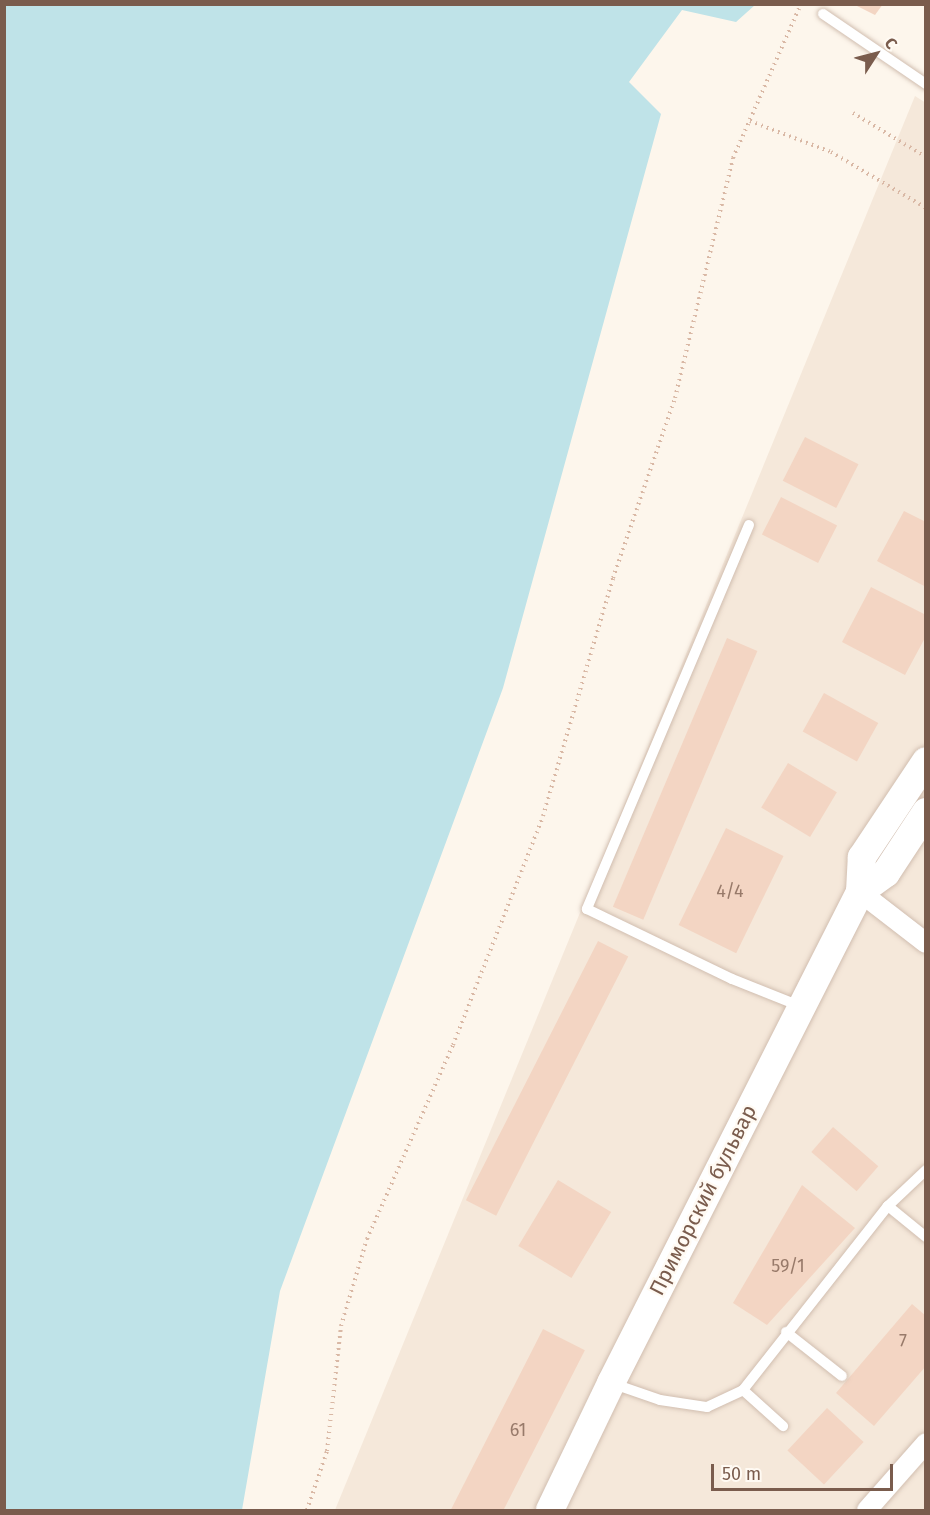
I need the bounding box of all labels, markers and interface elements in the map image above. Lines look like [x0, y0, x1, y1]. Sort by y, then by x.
north arrow [846, 24, 906, 84]
text: С [881, 34, 901, 52]
house number: 4/4 [716, 880, 744, 902]
street label: Приморский бульвар [644, 1101, 762, 1299]
house number: 59/1 [771, 1255, 805, 1277]
house number: 7 [899, 1330, 907, 1352]
house number: 61 [510, 1419, 526, 1441]
scale bar [714, 1452, 896, 1490]
text: 50 m [722, 1463, 761, 1485]

